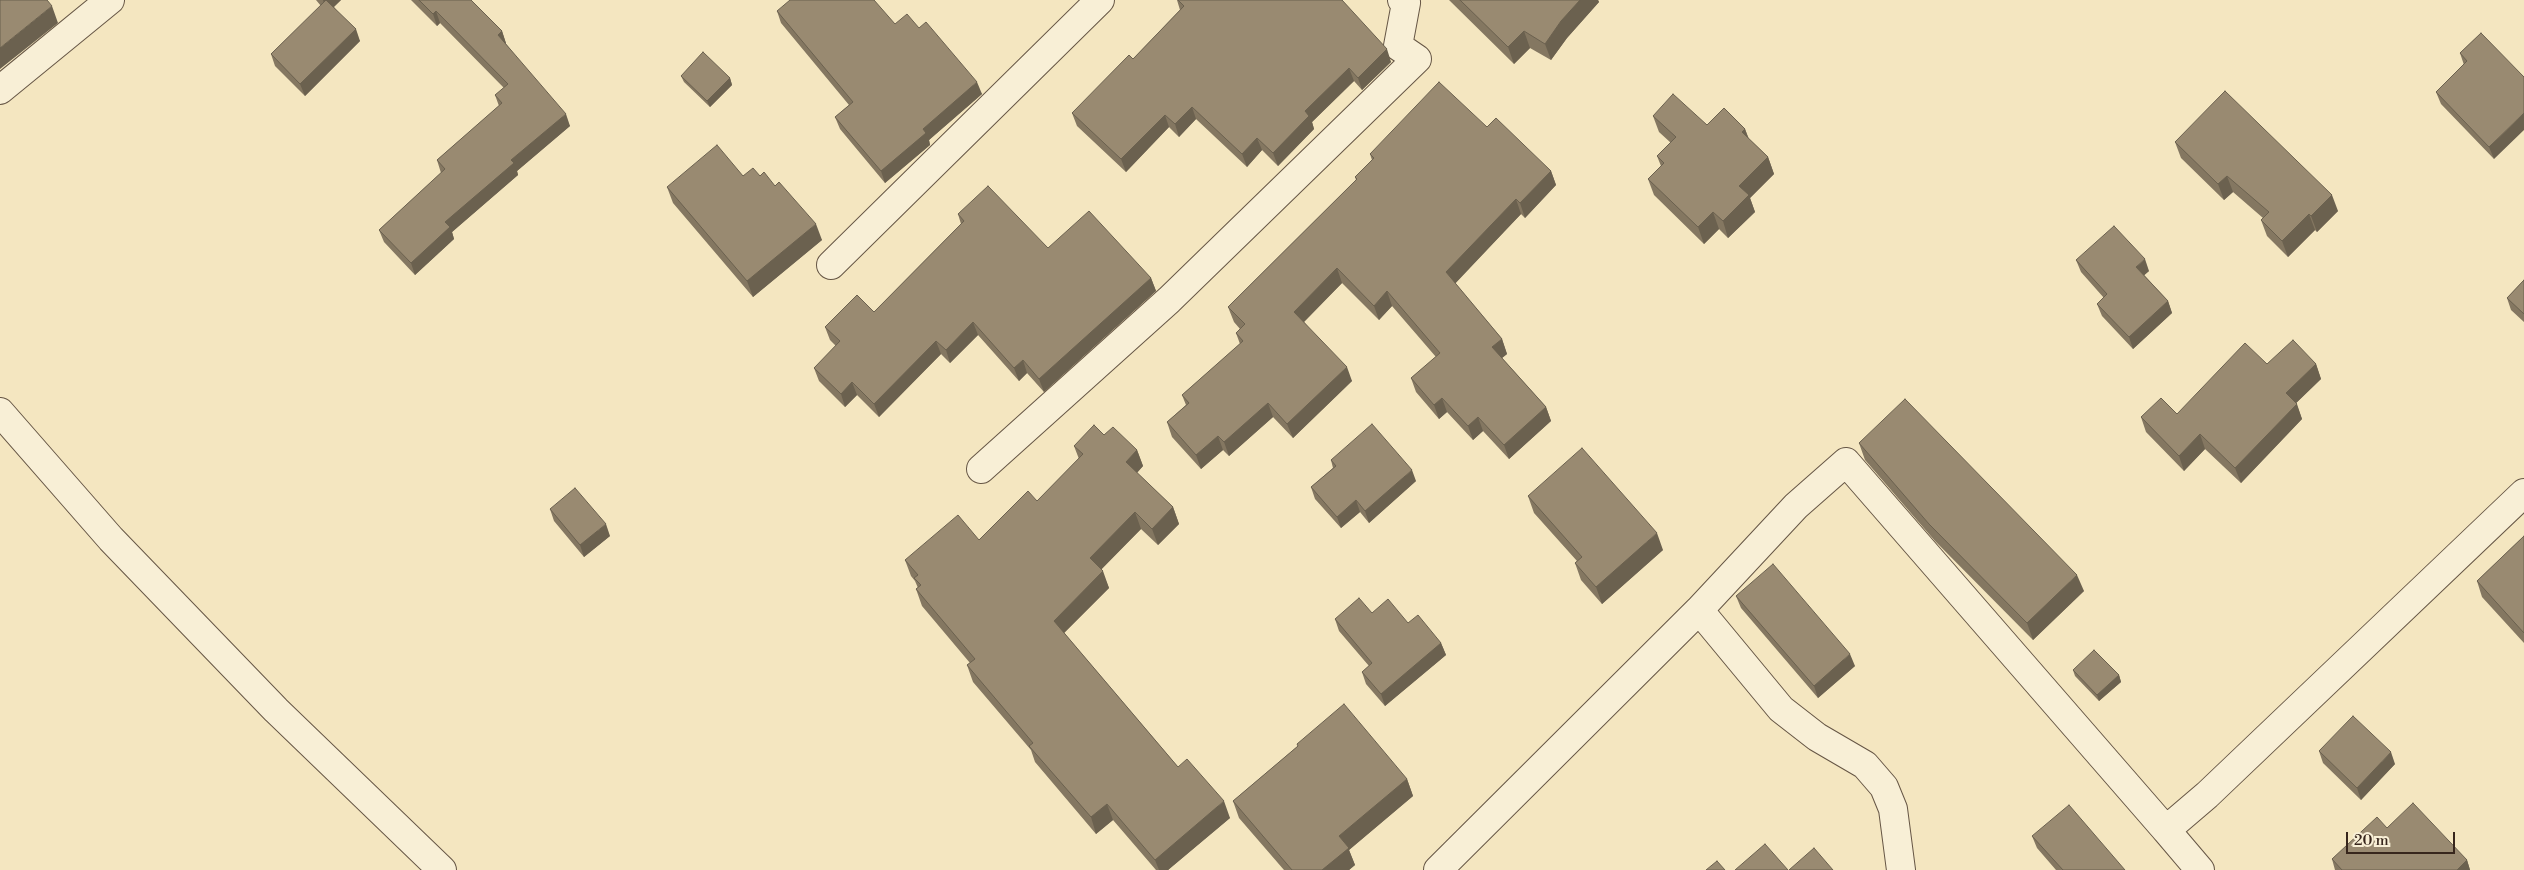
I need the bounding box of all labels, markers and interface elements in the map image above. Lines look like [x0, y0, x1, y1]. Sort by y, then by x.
scale bar [2349, 822, 2458, 854]
text: 20 m [2354, 831, 2389, 850]

